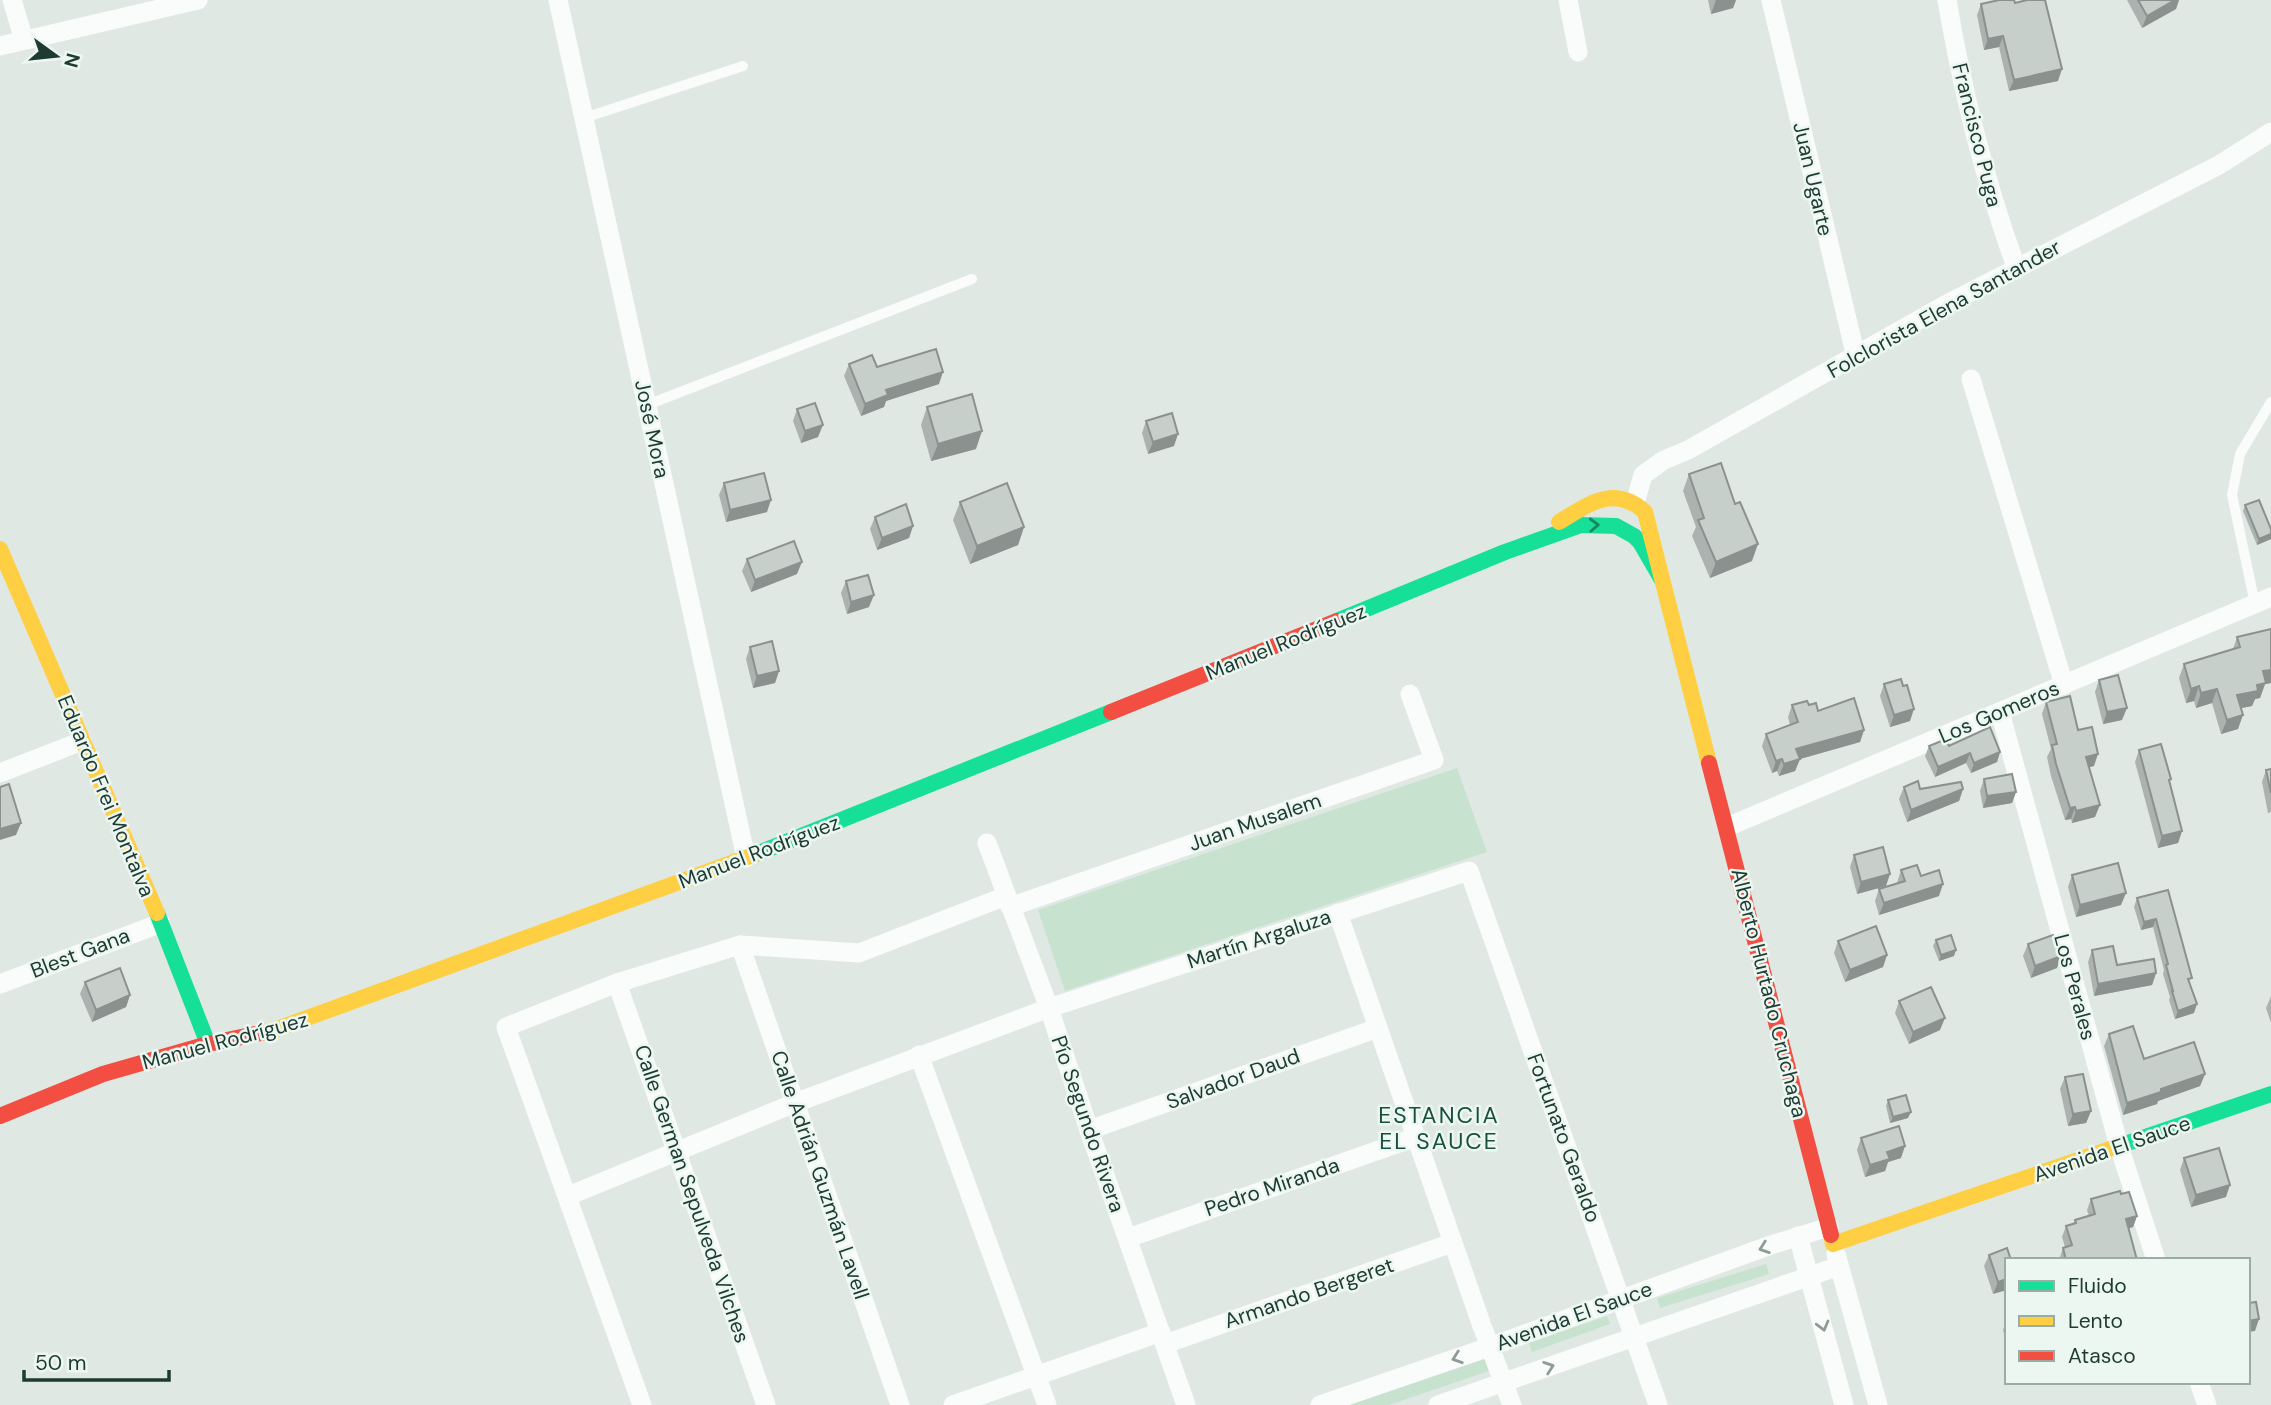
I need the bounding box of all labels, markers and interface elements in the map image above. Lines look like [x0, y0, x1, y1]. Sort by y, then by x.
north arrow [21, 21, 91, 91]
text: N [58, 50, 86, 70]
street label: Francisco Puga [1946, 60, 2008, 210]
street label: Juan Ugarte [1786, 119, 1840, 239]
street label: Folclorista Elena Santander [1822, 233, 2066, 385]
street label: José Mora [628, 377, 676, 481]
one-way arrow [1588, 517, 1599, 532]
street label: Manuel Rodríguez [1202, 597, 1370, 687]
street label: Los Gomeros [1934, 674, 2064, 750]
street label: Eduardo Frei Montalva [51, 691, 161, 901]
street label: Juan Musalem [1185, 786, 1325, 858]
street label: Manuel Rodríguez [674, 808, 844, 896]
street label: Alberto Hurtado Cruchaga [1724, 865, 1814, 1121]
street label: Martín Argaluza [1183, 903, 1335, 975]
street label: Blest Gana [26, 921, 134, 985]
street label: Los Perales [2047, 931, 2103, 1043]
street label: Manuel Rodríguez [139, 1005, 311, 1077]
street label: Pío Segundo Rivera [1045, 1032, 1131, 1216]
street label: Calle German Sepulveda Vilches [628, 1041, 756, 1347]
street label: Salvador Daud [1162, 1042, 1304, 1116]
street label: Calle Adrián Guzmán Lavell [764, 1047, 876, 1303]
street label: Fortunato Geraldo [1520, 1050, 1608, 1226]
district label: ESTANCIA EL SAUCE [1378, 1100, 1500, 1156]
street label: Avenida El Sauce [2030, 1109, 2194, 1189]
street label: Pedro Miranda [1201, 1151, 1343, 1223]
one-way arrow [1758, 1239, 1770, 1253]
street label: Armando Bergeret [1220, 1251, 1398, 1335]
legend [2005, 1258, 2250, 1384]
text: Fluido [2068, 1272, 2127, 1300]
street label: Avenida El Sauce [1492, 1275, 1656, 1357]
text: Lento [2068, 1307, 2123, 1335]
one-way arrow [1815, 1319, 1829, 1331]
scale bar [24, 1338, 170, 1382]
text: Atasco [2068, 1342, 2136, 1370]
text: 50 m [35, 1349, 86, 1377]
one-way arrow [1452, 1350, 1464, 1364]
one-way arrow [1542, 1361, 1554, 1375]

